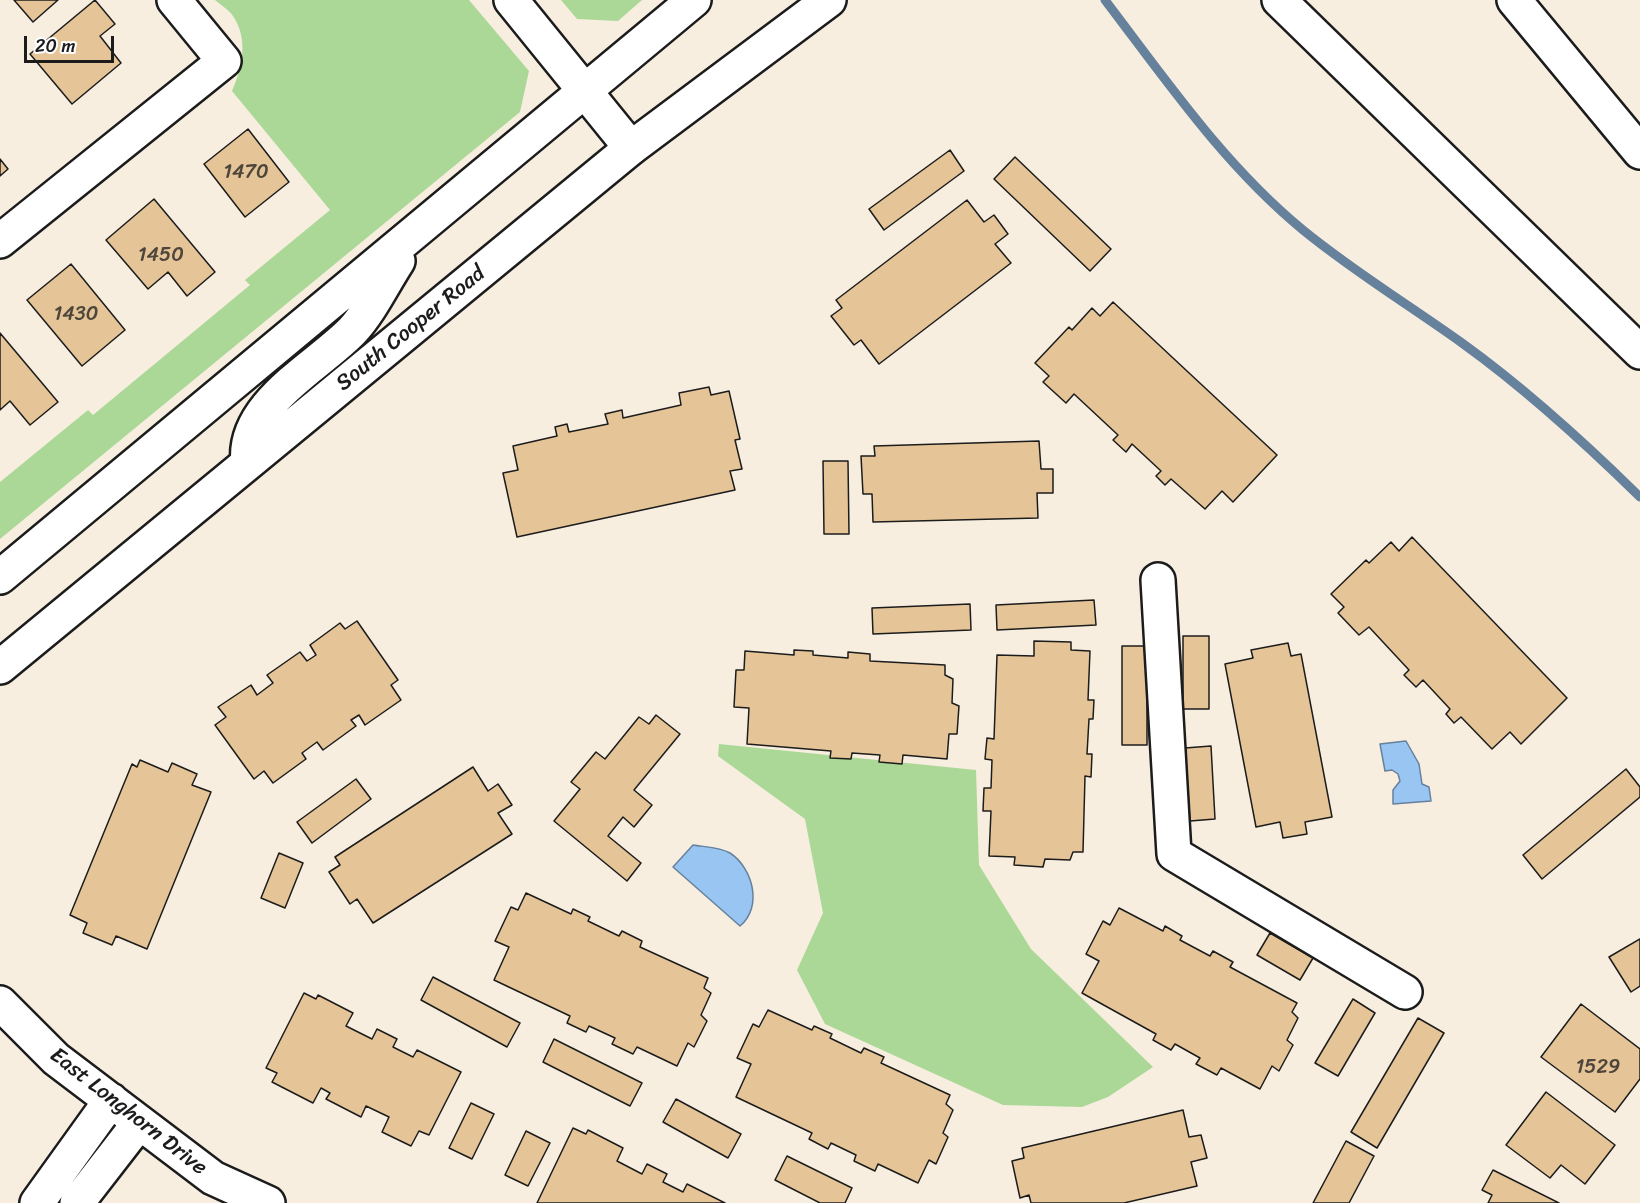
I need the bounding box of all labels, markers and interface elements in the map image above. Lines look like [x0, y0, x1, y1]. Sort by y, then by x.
scale bar [27, 24, 117, 62]
text: 20 m [35, 30, 75, 62]
house number: 1470 [223, 161, 269, 185]
house number: 1450 [138, 244, 184, 268]
street label: South Cooper Road [331, 261, 491, 397]
house number: 1430 [54, 303, 98, 327]
street label: East Longhorn Drive [44, 1042, 212, 1182]
house number: 1529 [1576, 1056, 1620, 1080]

